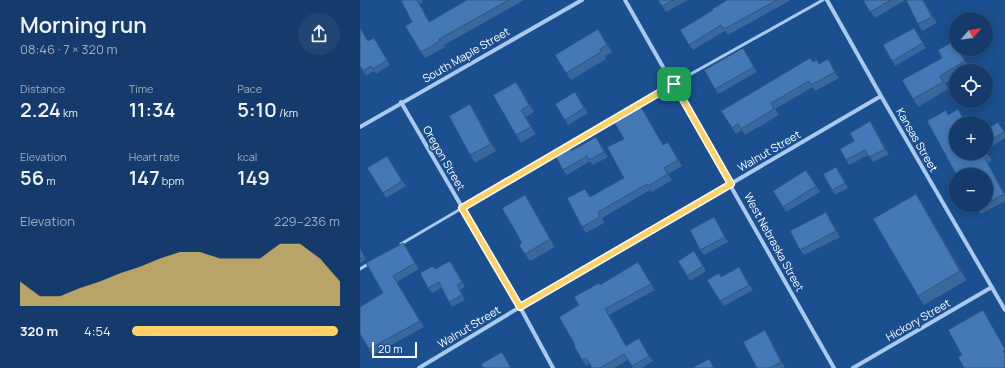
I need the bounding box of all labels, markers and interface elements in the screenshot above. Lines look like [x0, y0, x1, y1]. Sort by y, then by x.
text: Morning run [20, 10, 147, 40]
north arrow [949, 12, 993, 56]
map controls [949, 12, 993, 212]
button: share [298, 13, 340, 55]
street label: South Maple Street [419, 23, 512, 86]
text: 08:46 · 7 × 320 m [20, 40, 117, 58]
button: locate [949, 64, 993, 108]
pin [657, 67, 691, 101]
icon: arrive [663, 73, 685, 95]
text: Distance [20, 81, 65, 96]
text: Time [129, 81, 154, 96]
text: Pace [237, 81, 262, 96]
text: 2.24 [20, 96, 61, 123]
text: 11:34 [129, 96, 176, 123]
text: 5:10 [237, 96, 277, 123]
text: km [61, 105, 78, 120]
text: /km [277, 105, 298, 120]
street label: Kansas Street [893, 105, 942, 174]
button: + [949, 116, 993, 160]
street label: Oregon Street [420, 123, 469, 193]
street label: Walnut Street [734, 126, 803, 175]
text: Elevation [20, 149, 66, 164]
text: Heart rate [129, 149, 180, 164]
text: kcal [237, 149, 257, 164]
text: 56 [20, 164, 44, 191]
text: 147 [129, 164, 160, 191]
text: 149 [237, 164, 270, 191]
button: − [949, 168, 993, 212]
text: m [44, 173, 56, 188]
text: bpm [160, 173, 184, 188]
street label: West Nebraska Street [741, 190, 808, 294]
text: Elevation [20, 212, 75, 230]
text: 229–236 m [274, 212, 340, 230]
street label: Hickory Street [883, 295, 953, 344]
street label: Walnut Street [435, 302, 503, 351]
text: 320 m [20, 322, 58, 340]
text: 4:54 [84, 322, 111, 340]
scale bar [372, 340, 417, 359]
text: 20 m [378, 341, 403, 356]

